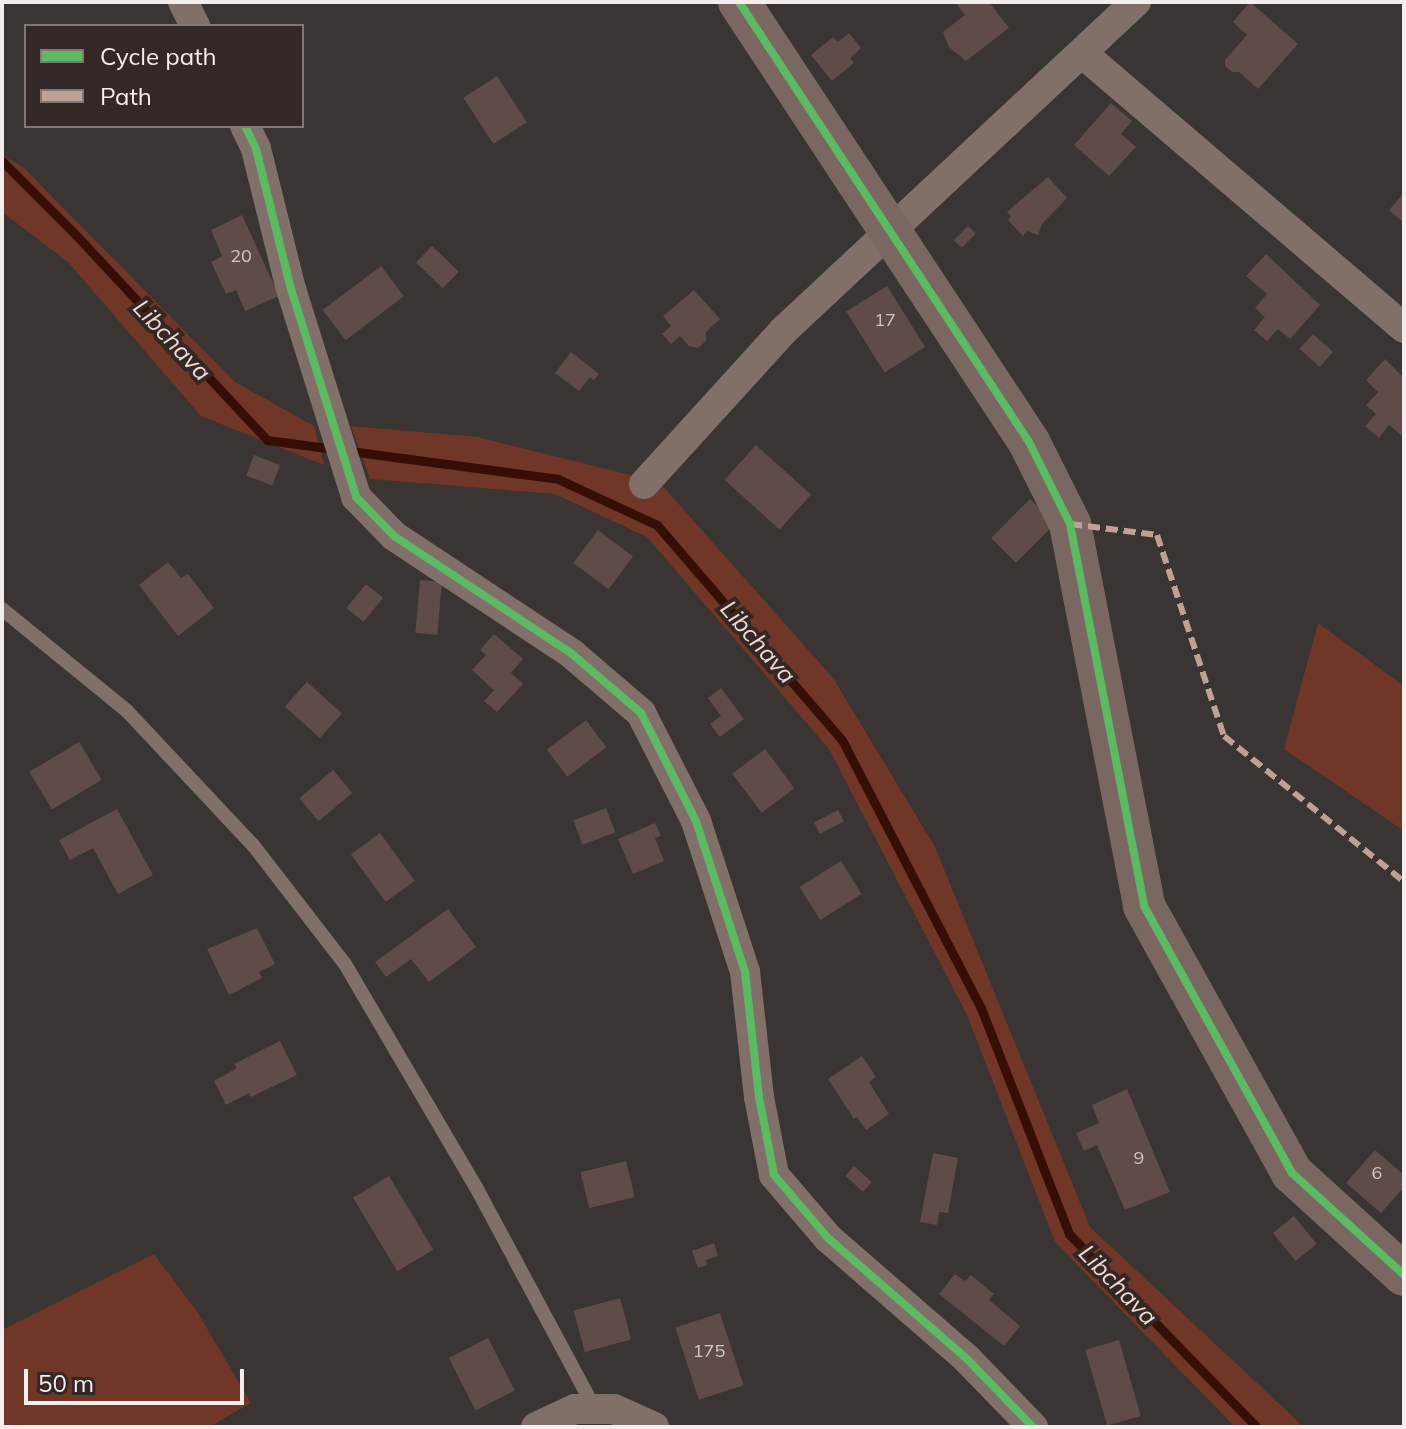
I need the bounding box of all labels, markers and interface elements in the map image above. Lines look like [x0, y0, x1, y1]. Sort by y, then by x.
legend [24, 24, 304, 128]
text: Cycle path [100, 41, 217, 71]
text: Path [100, 81, 152, 111]
house number: 20 [230, 245, 252, 267]
water label: Libchava [127, 293, 217, 387]
house number: 17 [874, 309, 896, 331]
water label: Libchava [714, 595, 802, 689]
house number: 9 [1134, 1147, 1144, 1169]
house number: 6 [1372, 1162, 1382, 1184]
water label: Libchava [1073, 1239, 1163, 1331]
house number: 175 [693, 1340, 725, 1362]
scale bar [28, 1353, 248, 1403]
text: 50 m [38, 1368, 94, 1398]

